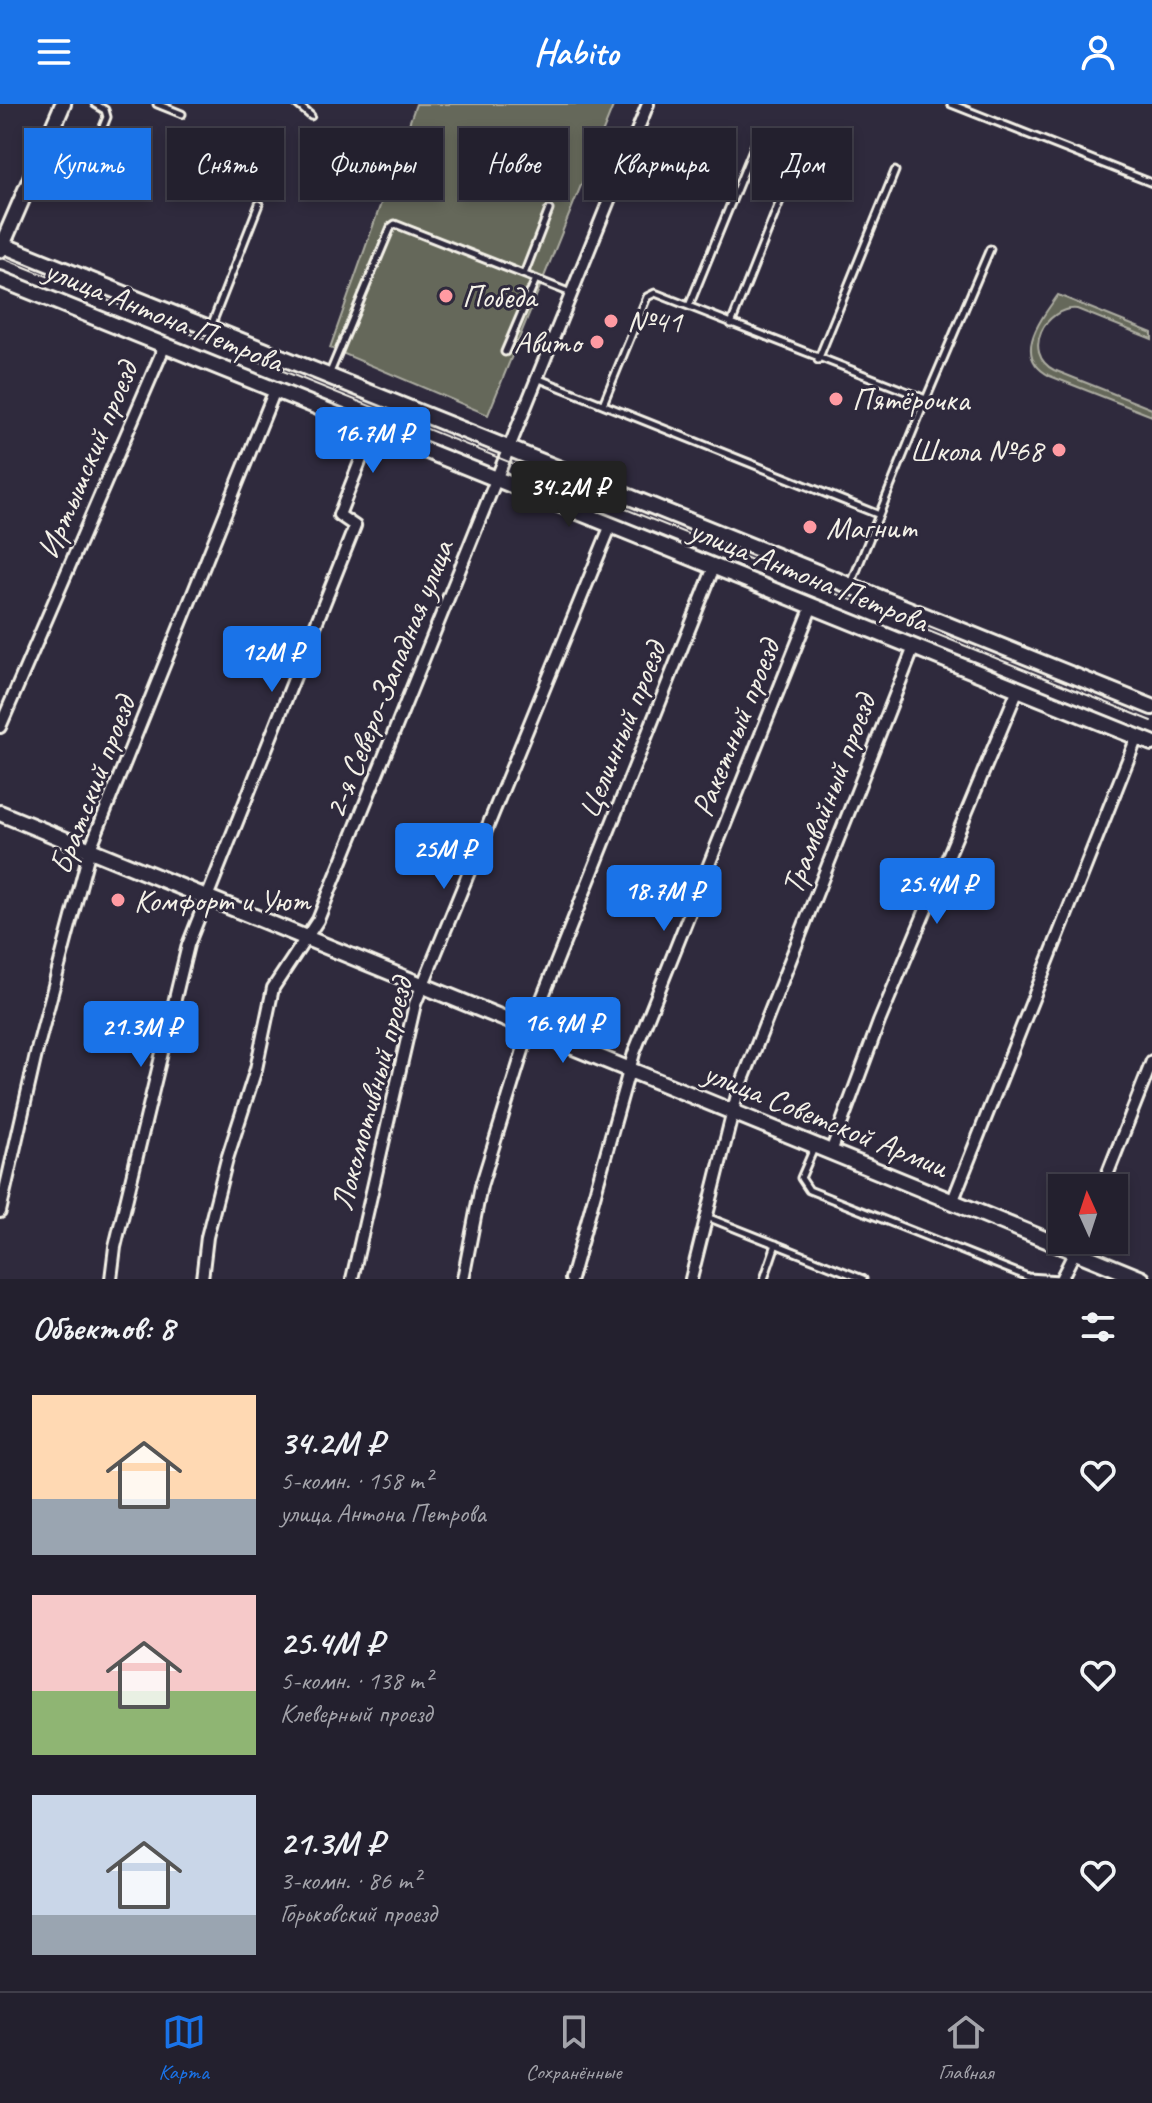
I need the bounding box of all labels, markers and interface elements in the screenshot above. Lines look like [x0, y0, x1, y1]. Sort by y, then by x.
text: Habito [534, 29, 618, 75]
icon: menu [32, 30, 76, 74]
icon: person [1076, 30, 1120, 74]
chip: Купить [24, 128, 151, 200]
chip: Снять [167, 128, 284, 200]
chip: Фильтры [300, 128, 443, 200]
chip: Новое [459, 128, 568, 200]
chip: Квартира [584, 128, 736, 200]
chip: Дом [752, 128, 852, 200]
street label: улица Антона Петрова [37, 248, 291, 383]
place label: Победа [462, 276, 539, 317]
marker: Победа [437, 287, 455, 305]
place label: №41 [627, 301, 684, 342]
marker: №41 [602, 312, 620, 330]
place label: Авито [514, 322, 585, 363]
marker: Авито [588, 333, 606, 351]
street label: Иртышский проезд [28, 353, 148, 565]
place label: Пятёрочка [852, 379, 971, 420]
marker: Пятёрочка [827, 390, 845, 408]
pin: 16.7M ₽ [299, 407, 447, 475]
text: 16.7M ₽ [333, 416, 413, 449]
place label: Школа №68 [909, 430, 1046, 471]
marker: Школа №68 [1050, 441, 1068, 459]
pin: 34.2M ₽ [495, 461, 643, 529]
text: 34.2M ₽ [530, 470, 608, 503]
place label: Магнит [826, 507, 918, 548]
street label: улица Антона Петрова [682, 508, 936, 643]
marker: Магнит [801, 518, 819, 536]
street label: 2-я Северо-Западная улица [314, 532, 464, 824]
pin: 12M ₽ [216, 626, 328, 694]
street label: Ракетный проезд [681, 631, 791, 823]
street label: Целинный проезд [567, 633, 677, 825]
text: 12M ₽ [241, 635, 303, 668]
street label: Трамвайный проезд [772, 686, 886, 900]
street label: Братский проезд [40, 688, 146, 880]
pin: 25M ₽ [388, 823, 500, 891]
text: 25M ₽ [413, 832, 475, 865]
pin: 25.4M ₽ [863, 858, 1011, 926]
pin: 18.7M ₽ [590, 865, 738, 933]
text: 25.4M ₽ [898, 867, 976, 900]
text: 18.7M ₽ [625, 874, 703, 907]
place label: Комфорт и Уют [134, 880, 312, 921]
marker: Комфорт и Уют [109, 891, 127, 909]
street label: Локомотивный проезд [321, 971, 423, 1215]
pin: 16.9M ₽ [489, 997, 637, 1065]
pin: 21.3M ₽ [67, 1001, 215, 1069]
text: 16.9M ₽ [523, 1006, 603, 1039]
text: 21.3M ₽ [102, 1010, 180, 1043]
street label: улица Советской Армии [696, 1051, 956, 1188]
north arrow [1048, 1174, 1128, 1254]
map controls [1048, 1174, 1128, 1254]
icon: filters [1076, 1305, 1120, 1349]
text: Объектов: 8 [32, 1306, 174, 1349]
text: 34.2M ₽ [280, 1421, 383, 1464]
icon: home [96, 1427, 192, 1523]
icon: heart [1076, 1453, 1120, 1497]
text: 5-комн. · 158 m² [280, 1464, 432, 1497]
text: улица Антона Петрова [280, 1497, 486, 1530]
text: 25.4M ₽ [280, 1621, 383, 1664]
icon: home [96, 1627, 192, 1723]
icon: heart [1076, 1653, 1120, 1697]
text: 5-комн. · 138 m² [280, 1664, 432, 1697]
text: Клеверный проезд [280, 1697, 432, 1730]
text: 21.3M ₽ [280, 1821, 383, 1864]
icon: home [96, 1827, 192, 1923]
icon: heart [1076, 1853, 1120, 1897]
text: 3-комн. · 86 m² [280, 1864, 420, 1897]
text: Горьковский проезд [280, 1897, 437, 1930]
tab: Карта [159, 2010, 209, 2086]
tab: Сохранённые [526, 2010, 621, 2086]
tab: Главная [938, 2010, 993, 2086]

